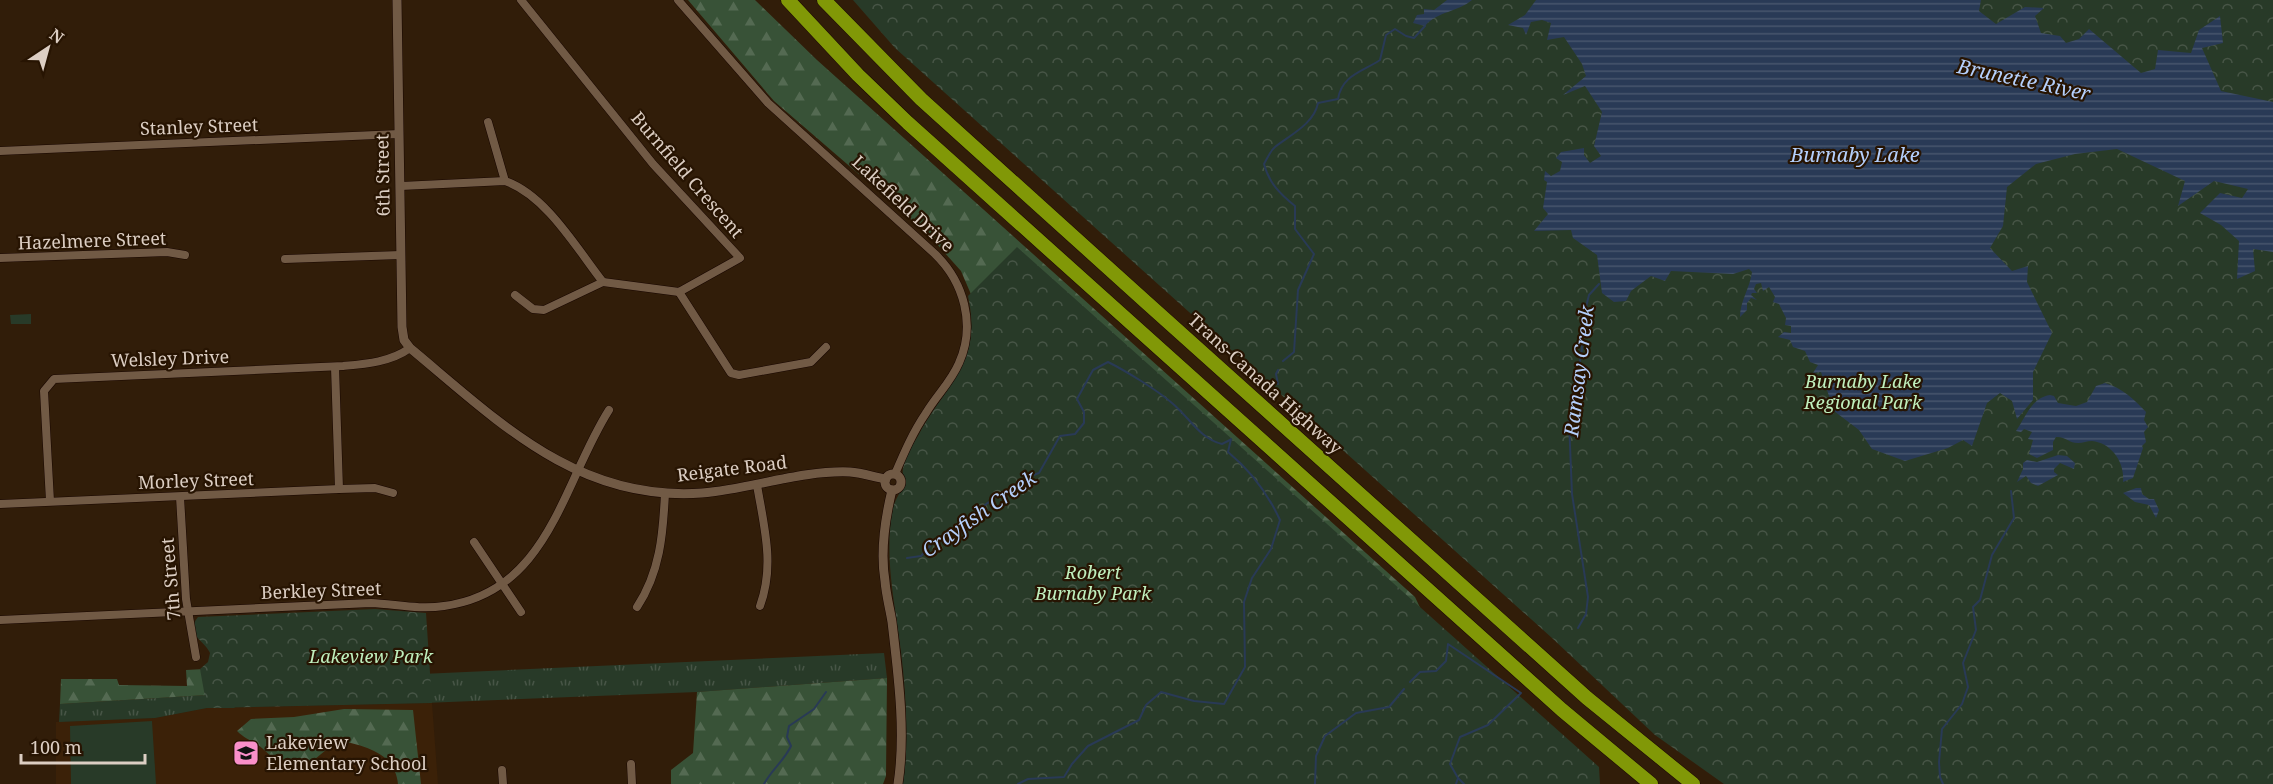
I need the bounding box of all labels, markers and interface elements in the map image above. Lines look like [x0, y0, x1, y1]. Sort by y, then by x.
north arrow [18, 18, 78, 78]
text: N [45, 23, 69, 49]
water label: Brunette River [1954, 52, 2094, 107]
street label: Burnfield Crescent [626, 106, 749, 243]
street label: Stanley Street [140, 112, 258, 140]
street label: 6th Street [369, 133, 395, 217]
water label: Burnaby Lake [1789, 141, 1920, 168]
street label: Lakefield Drive [847, 150, 960, 257]
street label: Hazelmere Street [17, 225, 167, 255]
water label: Ramsay Creek [1557, 303, 1600, 439]
street label: Trans-Canada Highway [1183, 307, 1349, 460]
street label: Welsley Drive [110, 344, 230, 372]
park label: Burnaby Lake Regional Park [1803, 369, 1923, 414]
street label: Reigate Road [675, 449, 788, 487]
water label: Crayfish Creek [916, 464, 1042, 563]
street label: Morley Street [138, 466, 254, 494]
street label: 7th Street [154, 537, 186, 621]
park label: Robert Burnaby Park [1034, 560, 1152, 605]
street label: Berkley Street [260, 576, 382, 604]
park label: Lakeview Park [308, 644, 434, 668]
scale bar [21, 727, 146, 765]
place label: Lakeview Elementary School [266, 730, 427, 775]
text: 100 m [30, 735, 82, 759]
school or university icon: Lakeview Elementary School [231, 738, 261, 768]

